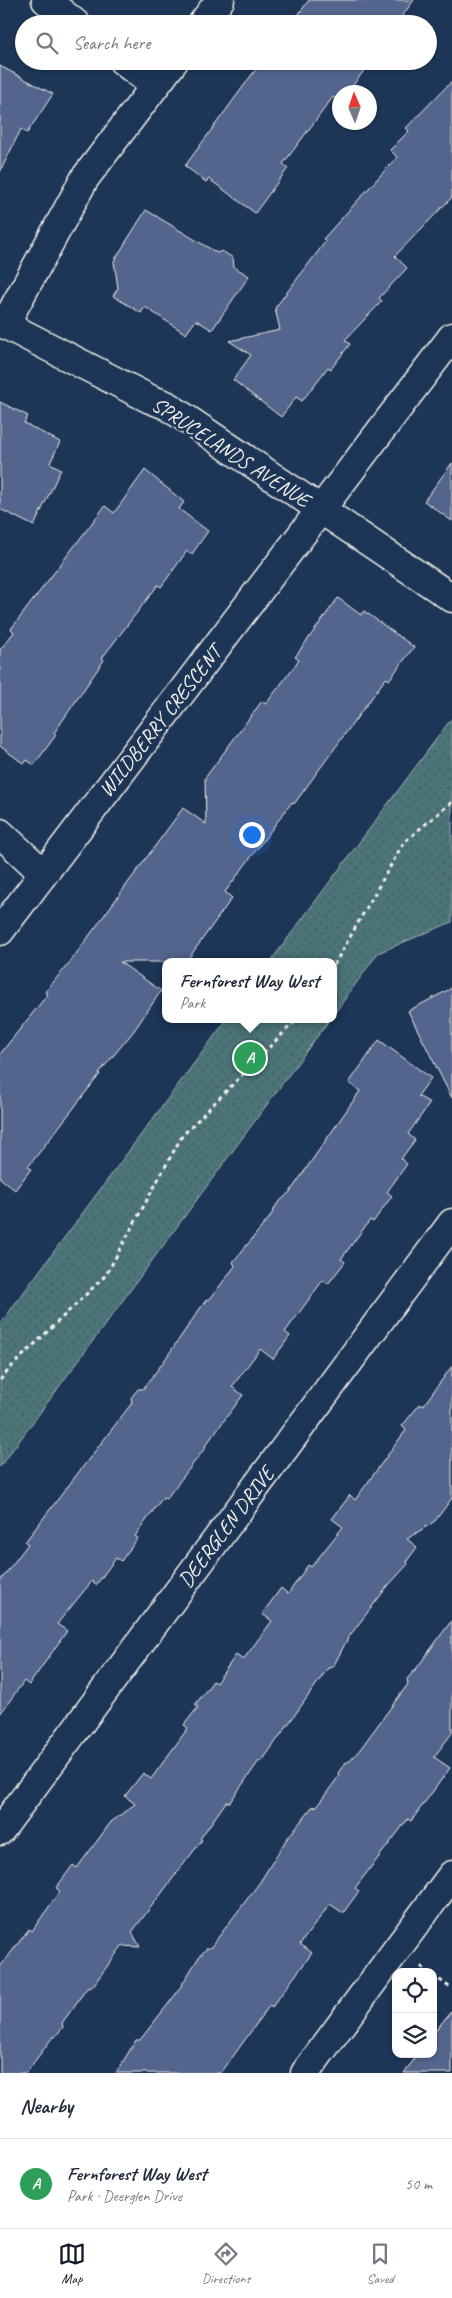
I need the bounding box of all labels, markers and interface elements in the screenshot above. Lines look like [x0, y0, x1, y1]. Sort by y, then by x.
search box [15, 15, 437, 70]
icon: search [33, 29, 61, 57]
text: Search here [73, 31, 150, 55]
north arrow [332, 85, 377, 130]
street label: SPRUCELANDS AVENUE [147, 391, 317, 514]
street label: WILDBERRY CRESCENT [93, 637, 230, 802]
your location [239, 822, 265, 848]
popup [162, 958, 337, 1023]
text: Fernforest Way West [180, 969, 319, 993]
text: Park [180, 993, 205, 1013]
pin: A [234, 1039, 266, 1077]
street label: DEERGLEN DRIVE [172, 1460, 281, 1592]
map controls [392, 1968, 437, 2058]
button: locate [392, 1968, 437, 2013]
button: layers [392, 2013, 437, 2058]
text: Nearby [20, 2093, 73, 2119]
text: Fernforest Way West [67, 2162, 207, 2186]
text: A [32, 2174, 40, 2194]
text: 50 m [405, 2174, 432, 2194]
text: Park · Deerglen Drive [67, 2186, 182, 2206]
tab: Map [58, 2240, 86, 2287]
tab: Directions [202, 2240, 250, 2287]
tab: Saved [366, 2240, 394, 2287]

